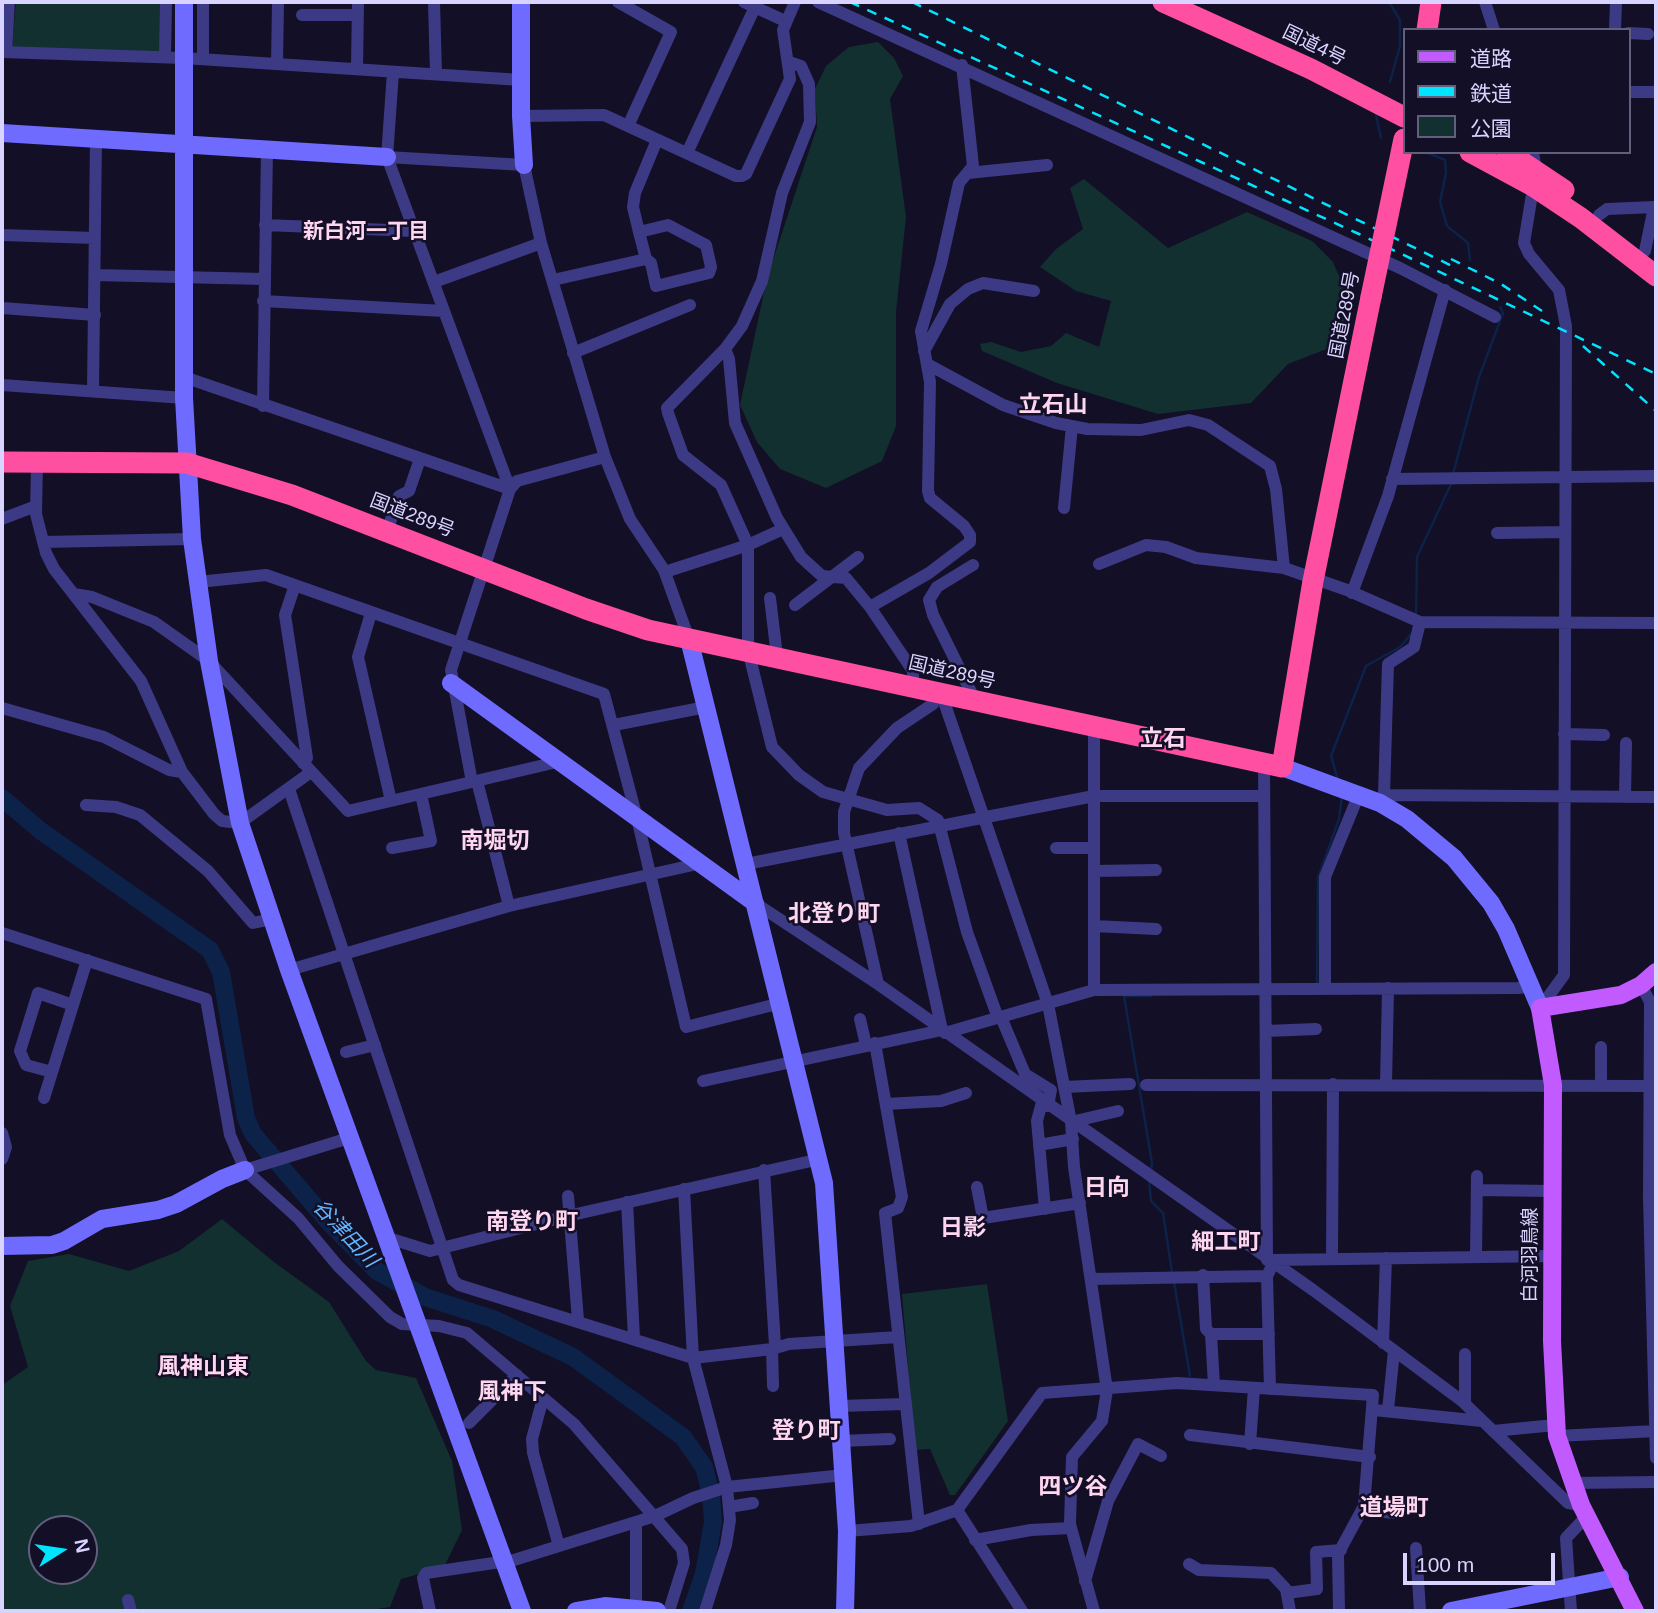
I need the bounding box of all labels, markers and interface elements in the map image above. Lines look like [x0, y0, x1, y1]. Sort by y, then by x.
street label: 国道4号 [1279, 21, 1349, 71]
legend [1402, 28, 1630, 154]
text: 道路 [1470, 47, 1512, 70]
text: 鉄道 [1470, 82, 1512, 105]
text: 公園 [1470, 117, 1512, 140]
district label: 新白河一丁目 [303, 219, 429, 245]
street label: 国道289号 [1325, 269, 1365, 361]
district label: 立石山 [1019, 392, 1087, 420]
street label: 国道289号 [367, 489, 457, 543]
street label: 国道289号 [906, 652, 998, 694]
district label: 立石 [1140, 726, 1186, 754]
district label: 南堀切 [461, 828, 529, 856]
district label: 北登り町 [788, 901, 880, 929]
district label: 日向 [1084, 1175, 1130, 1203]
water label: 谷津田川 [307, 1195, 383, 1273]
street label: 白河羽鳥線 [1520, 1208, 1542, 1302]
district label: 南登り町 [486, 1209, 578, 1237]
district label: 日影 [940, 1215, 986, 1243]
district label: 細工町 [1192, 1229, 1260, 1257]
district label: 風神山東 [157, 1354, 249, 1382]
district label: 風神下 [478, 1379, 546, 1407]
district label: 登り町 [772, 1418, 840, 1446]
district label: 四ツ谷 [1039, 1474, 1107, 1502]
district label: 道場町 [1360, 1495, 1428, 1523]
north arrow [28, 1515, 98, 1585]
text: N [70, 1537, 94, 1555]
scale bar [1406, 1540, 1558, 1584]
text: 100 m [1416, 1553, 1474, 1576]

